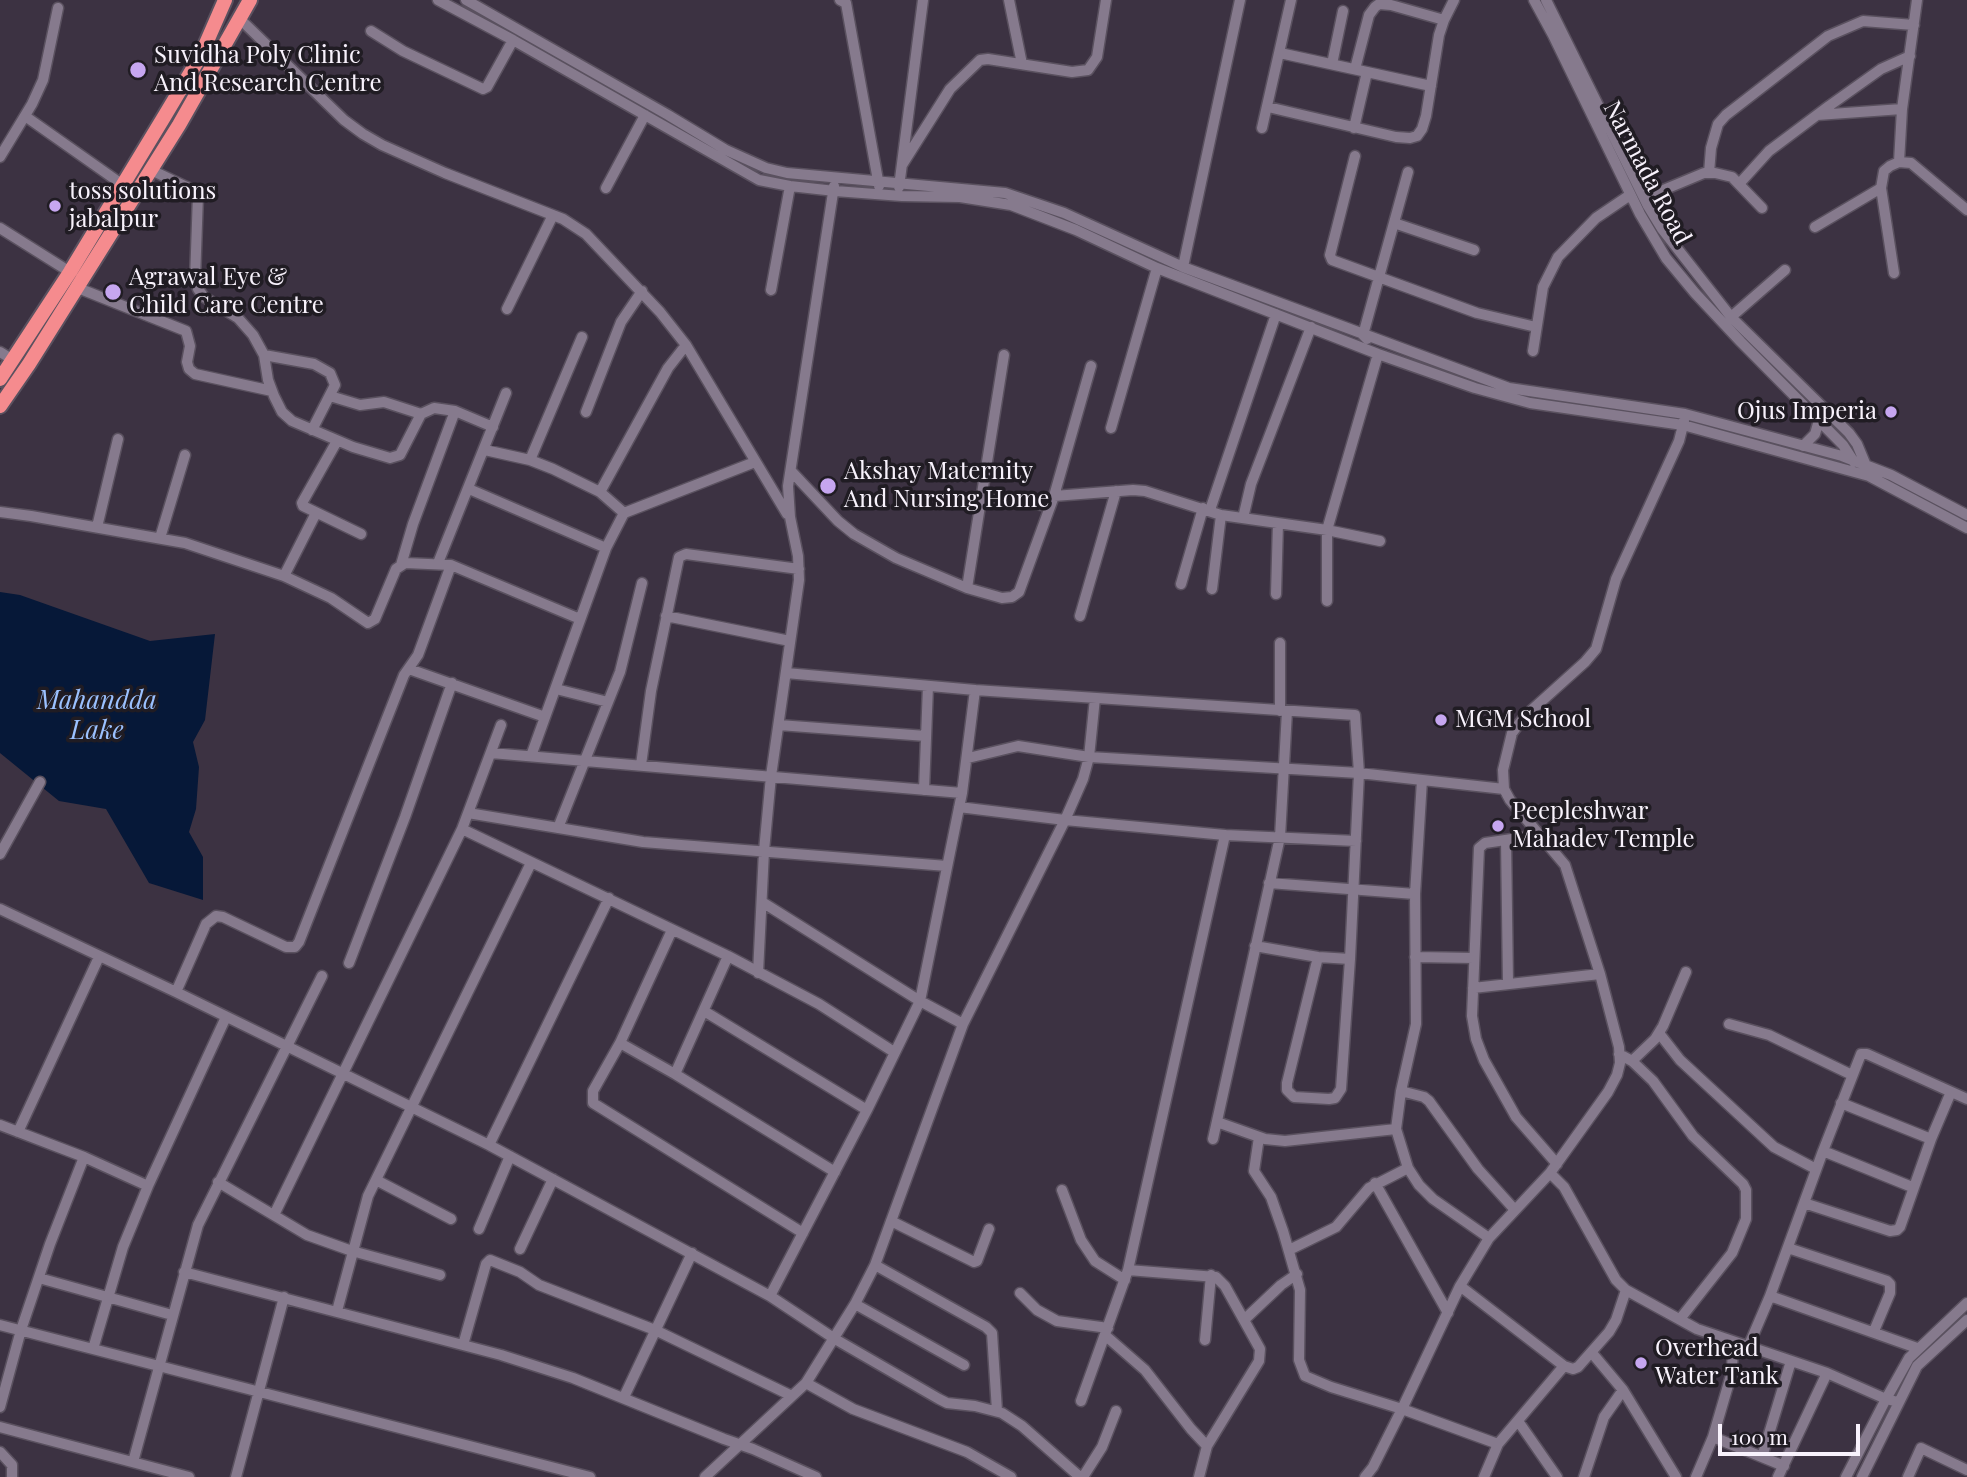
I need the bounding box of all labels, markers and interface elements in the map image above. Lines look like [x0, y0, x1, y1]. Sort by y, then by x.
place label: Suvidha Poly Clinic And Research Centre [154, 42, 382, 98]
marker: Suvidha Poly Clinic And Research Centre [128, 60, 148, 80]
street label: Narmada Road [1597, 96, 1697, 250]
place label: toss solutions jabalpur [69, 178, 216, 234]
marker: toss solutions jabalpur [47, 198, 63, 214]
place label: Agrawal Eye & Child Care Centre [129, 264, 324, 320]
marker: Agrawal Eye & Child Care Centre [103, 282, 123, 302]
place label: Ojus Imperia [1737, 398, 1877, 426]
marker: Ojus Imperia [1883, 404, 1899, 420]
place label: Akshay Maternity And Nursing Home [844, 458, 1049, 514]
marker: Akshay Maternity And Nursing Home [818, 476, 838, 496]
water label: Mahandda Lake [37, 685, 157, 746]
place label: MGM School [1455, 706, 1591, 734]
marker: MGM School [1433, 712, 1449, 728]
place label: Peepleshwar Mahadev Temple [1512, 798, 1695, 854]
marker: Peepleshwar Mahadev Temple [1490, 818, 1506, 834]
place label: Overhead Water Tank [1655, 1335, 1779, 1391]
marker: Overhead Water Tank [1633, 1355, 1649, 1371]
scale bar [1722, 1410, 1864, 1454]
text: 100 m [1731, 1422, 1788, 1450]

